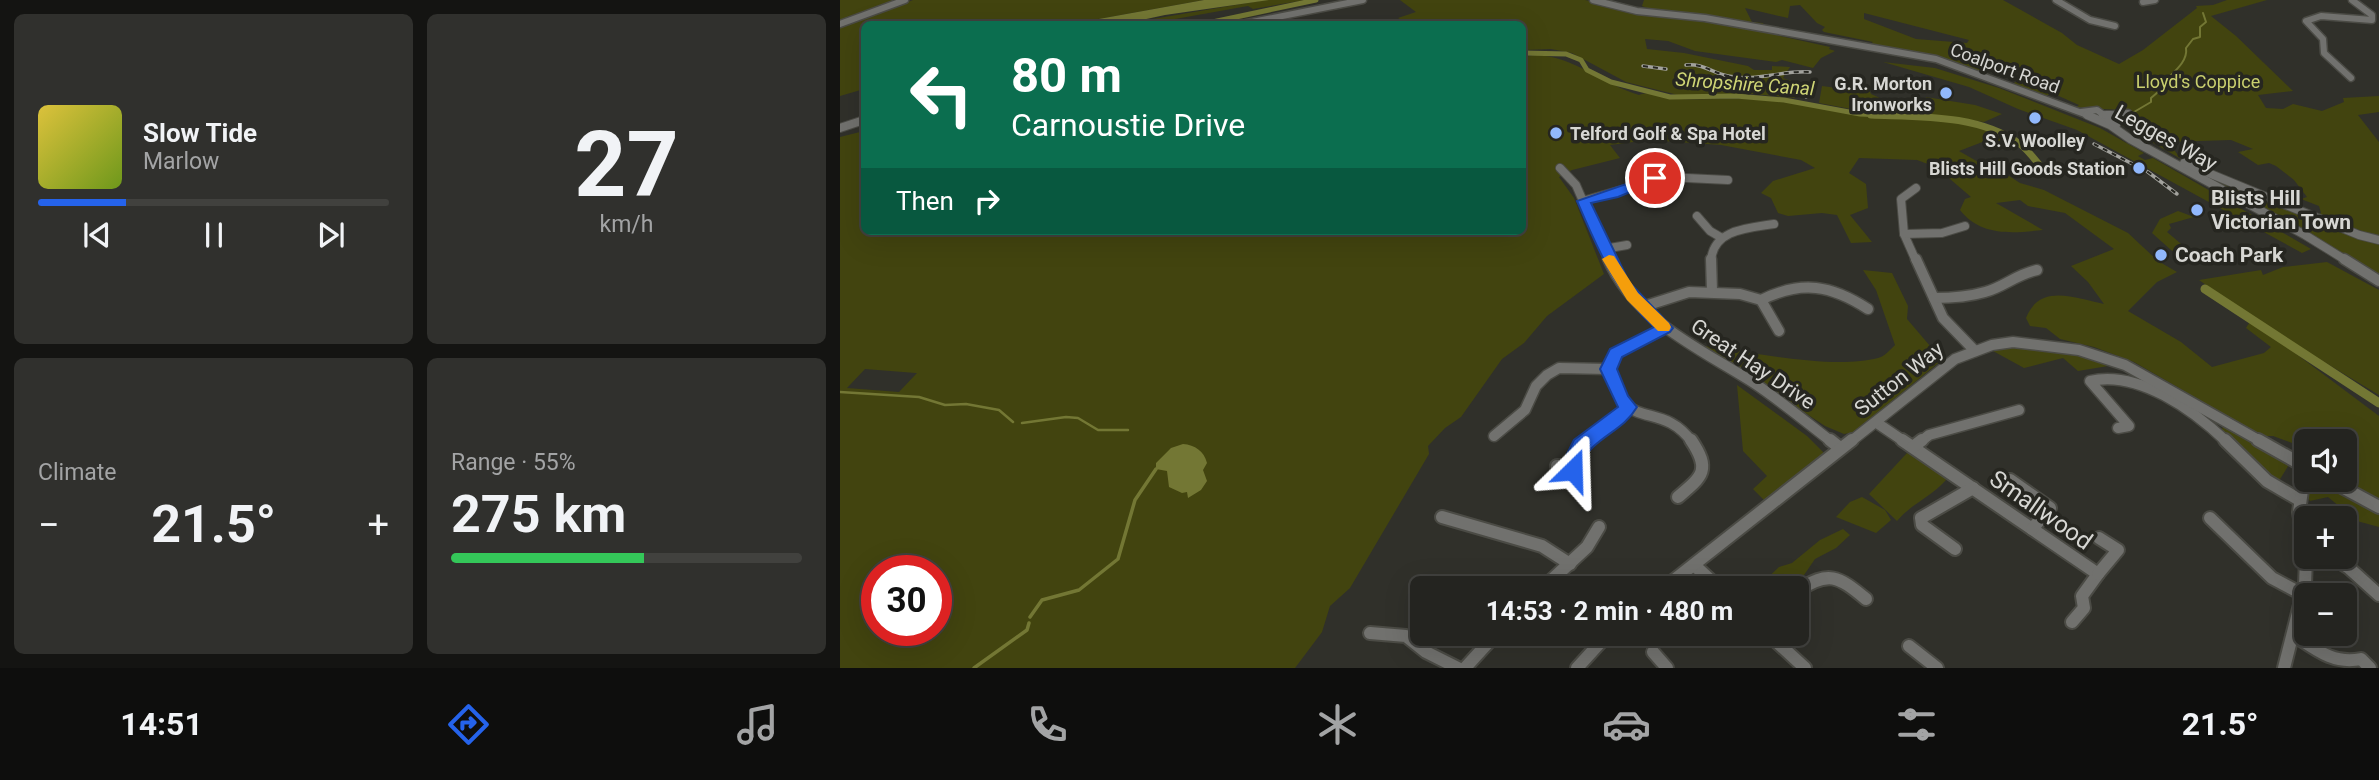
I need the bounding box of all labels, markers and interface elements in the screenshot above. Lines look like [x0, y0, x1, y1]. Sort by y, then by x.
street label: Coalport Road [1948, 39, 2062, 97]
text: 80 m [1011, 47, 1122, 104]
icon: left [896, 49, 987, 140]
water label: Shropshire Canal [1675, 68, 1816, 100]
park label: Lloyd's Coppice [2136, 71, 2260, 92]
place label: G.R. Morton Ironworks [1834, 73, 1932, 115]
marker: G.R. Morton Ironworks [1938, 85, 1954, 101]
street label: Legges Way [2111, 100, 2221, 176]
text: Carnoustie Drive [1011, 106, 1245, 144]
marker: S.V. Woolley [2027, 110, 2043, 126]
text: 27 [574, 112, 679, 218]
text: Slow Tide [143, 118, 257, 148]
place label: Telford Golf & Spa Hotel [1570, 123, 1766, 144]
marker: Telford Golf & Spa Hotel [1548, 125, 1564, 141]
place label: S.V. Woolley [1985, 130, 2086, 151]
text: Marlow [143, 148, 219, 175]
pin [1625, 148, 1685, 208]
place label: Blists Hill Goods Station [1929, 158, 2125, 179]
icon: arrive [1636, 159, 1674, 197]
marker: Blists Hill Goods Station [2131, 160, 2147, 176]
icon: right [968, 182, 1006, 220]
text: Then [896, 186, 954, 216]
place label: Blists Hill Victorian Town [2211, 186, 2351, 234]
marker: Blists Hill Victorian Town [2189, 202, 2205, 218]
text: km/h [600, 211, 654, 238]
icon: previous [78, 216, 116, 254]
icon: pause [195, 216, 233, 254]
icon: next [312, 216, 350, 254]
place label: Coach Park [2175, 243, 2284, 267]
marker: Coach Park [2153, 247, 2169, 263]
street label: Great Hay Drive [1686, 314, 1820, 414]
street label: Sutton Way [1850, 337, 1948, 421]
map controls [2294, 429, 2357, 646]
button: sound [2294, 429, 2357, 492]
position arrow [1536, 433, 1610, 507]
text: Range · 55% [451, 449, 576, 476]
text: Climate [38, 459, 117, 486]
street label: Smallwood [1984, 464, 2098, 556]
text: 275 km [451, 484, 626, 545]
text: 21.5° [151, 494, 276, 555]
text: − [38, 503, 60, 547]
text: + [367, 503, 389, 547]
button: + [2294, 506, 2357, 569]
speed limit sign: 30 [861, 555, 952, 646]
button: − [2294, 583, 2357, 646]
text: 14:53 · 2 min · 480 m [1486, 596, 1733, 626]
icon: directions [444, 700, 493, 749]
icon: music [733, 700, 782, 749]
icon: phone [1023, 700, 1072, 749]
icon: climate [1313, 700, 1362, 749]
icon: car [1602, 700, 1651, 749]
icon: filters [1892, 700, 1941, 749]
text: 14:51 [120, 705, 203, 743]
text: 21.5° [2182, 705, 2259, 743]

